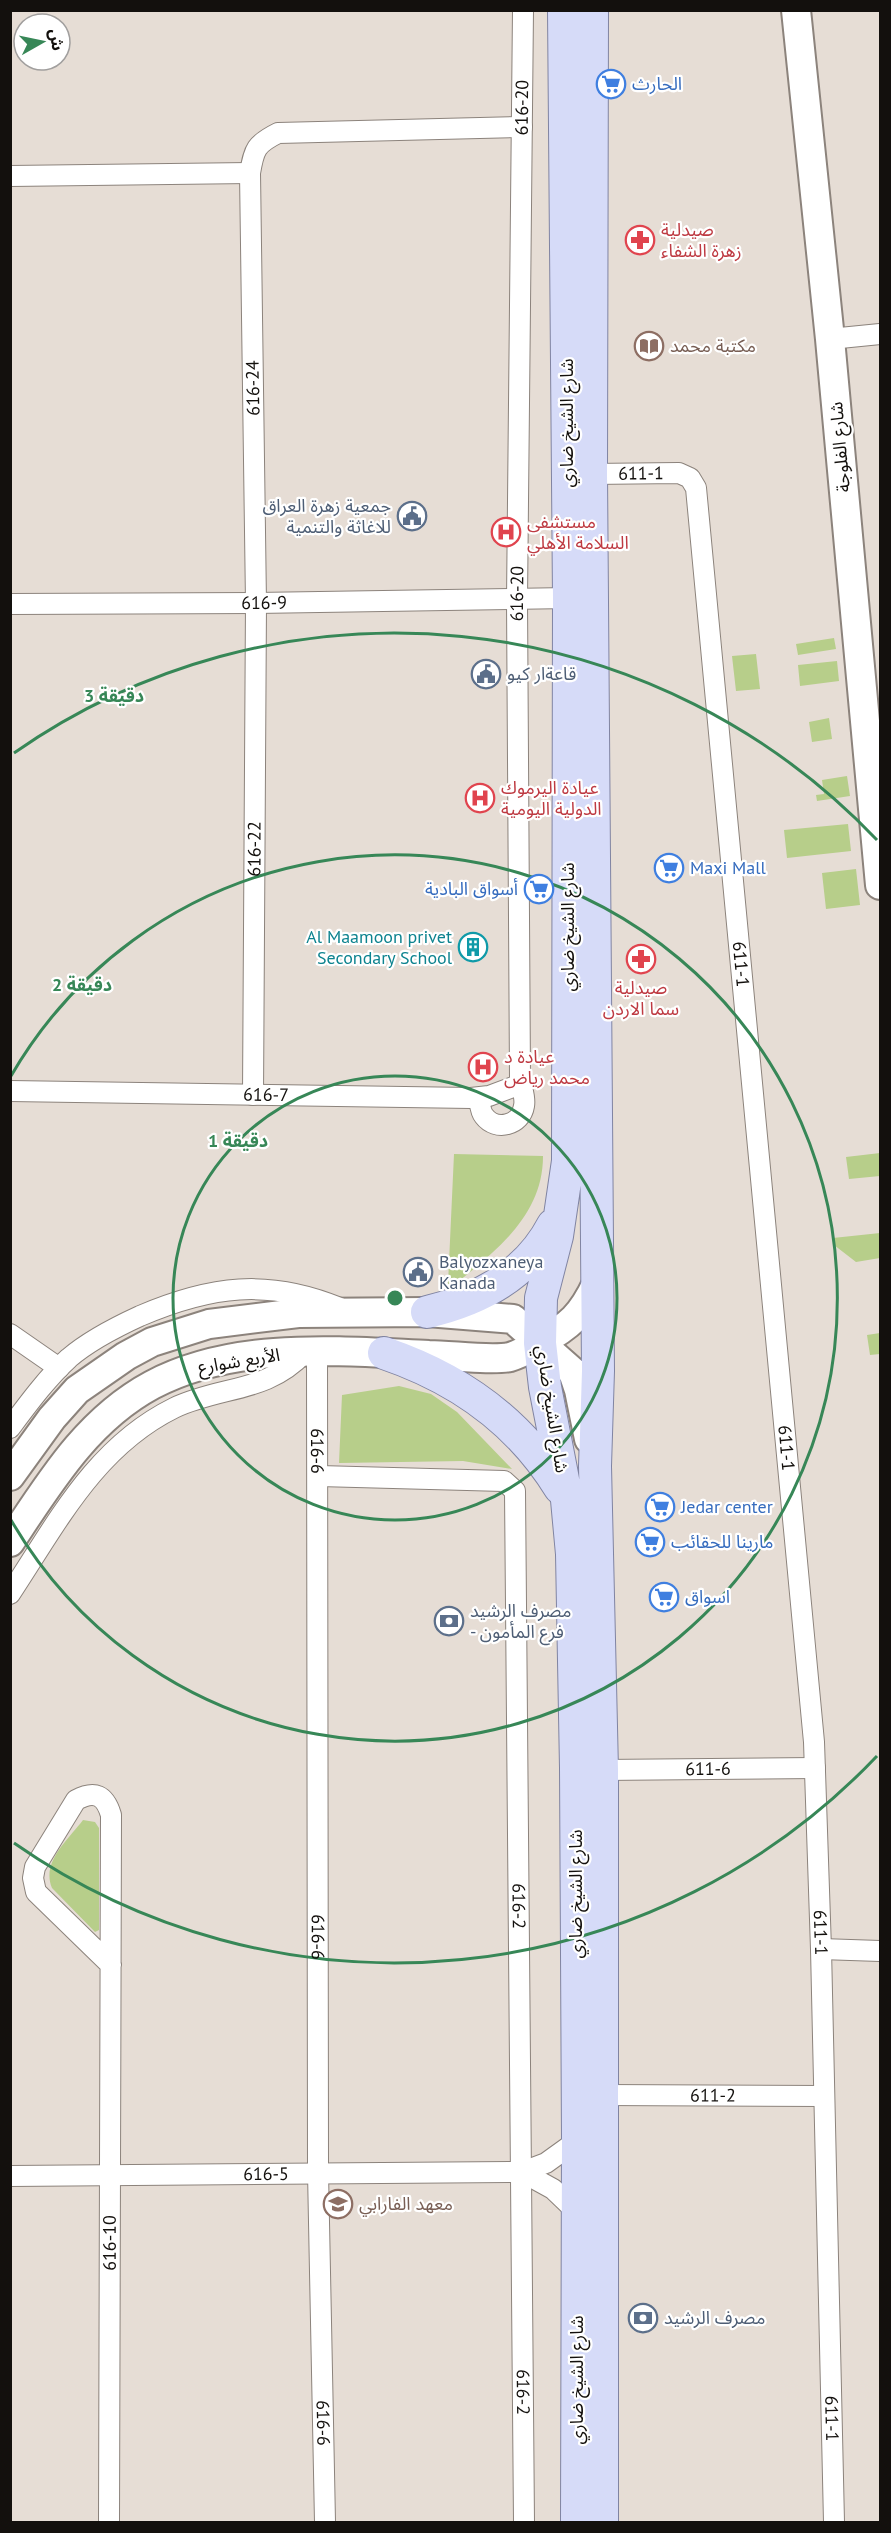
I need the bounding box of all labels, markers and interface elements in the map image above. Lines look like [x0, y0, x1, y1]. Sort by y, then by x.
north arrow [12, 12, 72, 72]
text: ش [45, 27, 68, 52]
supermarket icon: الحارث [595, 68, 627, 100]
place label: الحارث [632, 72, 682, 95]
street label: 616-20 [510, 79, 533, 135]
place label: صيدلية زهرة الشفاء [661, 218, 742, 262]
pharmacy icon: صيدلية زهرة الشفاء [624, 224, 656, 256]
library icon: مكتبة محمد [633, 330, 665, 362]
place label: مكتبة محمد [670, 334, 756, 357]
street label: شارع الشيخ ضاري [555, 358, 581, 488]
street label: 616-24 [241, 360, 264, 416]
street label: شارع الفلوجة [824, 400, 858, 493]
street label: 611-1 [618, 461, 664, 485]
place label: جمعية زهرة العراق للاغاثة والتنمية [262, 494, 391, 538]
public building icon: جمعية زهرة العراق للاغاثة والتنمية [396, 500, 428, 532]
place label: مستشفى السلامة الأهلي [527, 510, 629, 556]
hospital icon: مستشفى السلامة الأهلي [490, 516, 522, 548]
street label: 616-20 [505, 565, 528, 621]
street label: 616-9 [241, 591, 287, 614]
public building icon: قاعةار كيو [470, 658, 502, 690]
place label: قاعةار كيو [507, 662, 576, 685]
text: 3 دقيقة [84, 684, 144, 707]
place label: عيادة اليرموك الدولية اليومية [501, 776, 602, 820]
hospital icon: عيادة اليرموك الدولية اليومية [464, 782, 496, 814]
street label: 616-22 [242, 821, 266, 877]
supermarket icon: Maxi Mall [653, 852, 685, 884]
place label: Maxi Mall [690, 856, 766, 879]
street label: شارع الشيخ ضاري [556, 862, 582, 992]
supermarket icon: أسواق البادية [523, 873, 555, 905]
place label: أسواق البادية [425, 877, 518, 900]
place label: Al Maamoon privet Secondary School [306, 925, 453, 969]
building icon: Al Maamoon privet Secondary School [457, 931, 489, 963]
street label: 611-1 [728, 940, 755, 988]
pharmacy icon: صيدلية سما الاردن [625, 943, 657, 975]
text: 2 دقيقة [52, 973, 112, 996]
place label: صيدلية سما الاردن [603, 976, 679, 1020]
place label: عيادة د محمد رياض [504, 1045, 590, 1089]
hospital icon: عيادة د محمد رياض [467, 1051, 499, 1083]
street label: 616-7 [243, 1083, 289, 1106]
text: 1 دقيقة [208, 1129, 268, 1152]
place label: Balyozxaneya Kanada [439, 1250, 543, 1294]
public building icon: Balyozxaneya Kanada [402, 1256, 434, 1288]
centre of rings [385, 1288, 405, 1308]
street label: الأربع شوارع [196, 1343, 282, 1381]
street label: شارع الشيخ ضاري [528, 1343, 574, 1475]
street label: 611-1 [773, 1424, 800, 1472]
street label: 616-6 [306, 1428, 329, 1474]
supermarket icon: Jedar center [644, 1491, 676, 1523]
place label: Jedar center [680, 1495, 773, 1518]
supermarket icon: مارينا للحقائب [634, 1526, 666, 1558]
place label: مارينا للحقائب [671, 1530, 774, 1553]
supermarket icon: اسواق [648, 1581, 680, 1613]
place label: اسواق [685, 1585, 730, 1608]
place label: مصرف الرشيد - فرع المأمون [470, 1599, 572, 1646]
bank icon: مصرف الرشيد - فرع المأمون [433, 1605, 465, 1637]
street label: 611-6 [685, 1757, 731, 1780]
street label: شارع الشيخ ضاري [564, 1829, 590, 1959]
street label: 616-2 [507, 1883, 531, 1929]
street label: 611-1 [809, 1909, 833, 1956]
street label: 616-6 [307, 1914, 330, 1960]
street label: 611-2 [690, 2083, 736, 2107]
street label: 616-5 [243, 2162, 289, 2185]
school or university icon: معهد الفارابي [322, 2188, 354, 2220]
place label: معهد الفارابي [359, 2192, 453, 2217]
street label: 616-10 [98, 2215, 121, 2271]
bank icon: مصرف الرشيد [627, 2302, 659, 2334]
place label: مصرف الرشيد [664, 2306, 766, 2329]
street label: شارع الشيخ ضاري [565, 2315, 591, 2445]
street label: 616-2 [512, 2369, 535, 2415]
street label: 611-1 [820, 2395, 844, 2442]
street label: 616-6 [312, 2400, 335, 2446]

